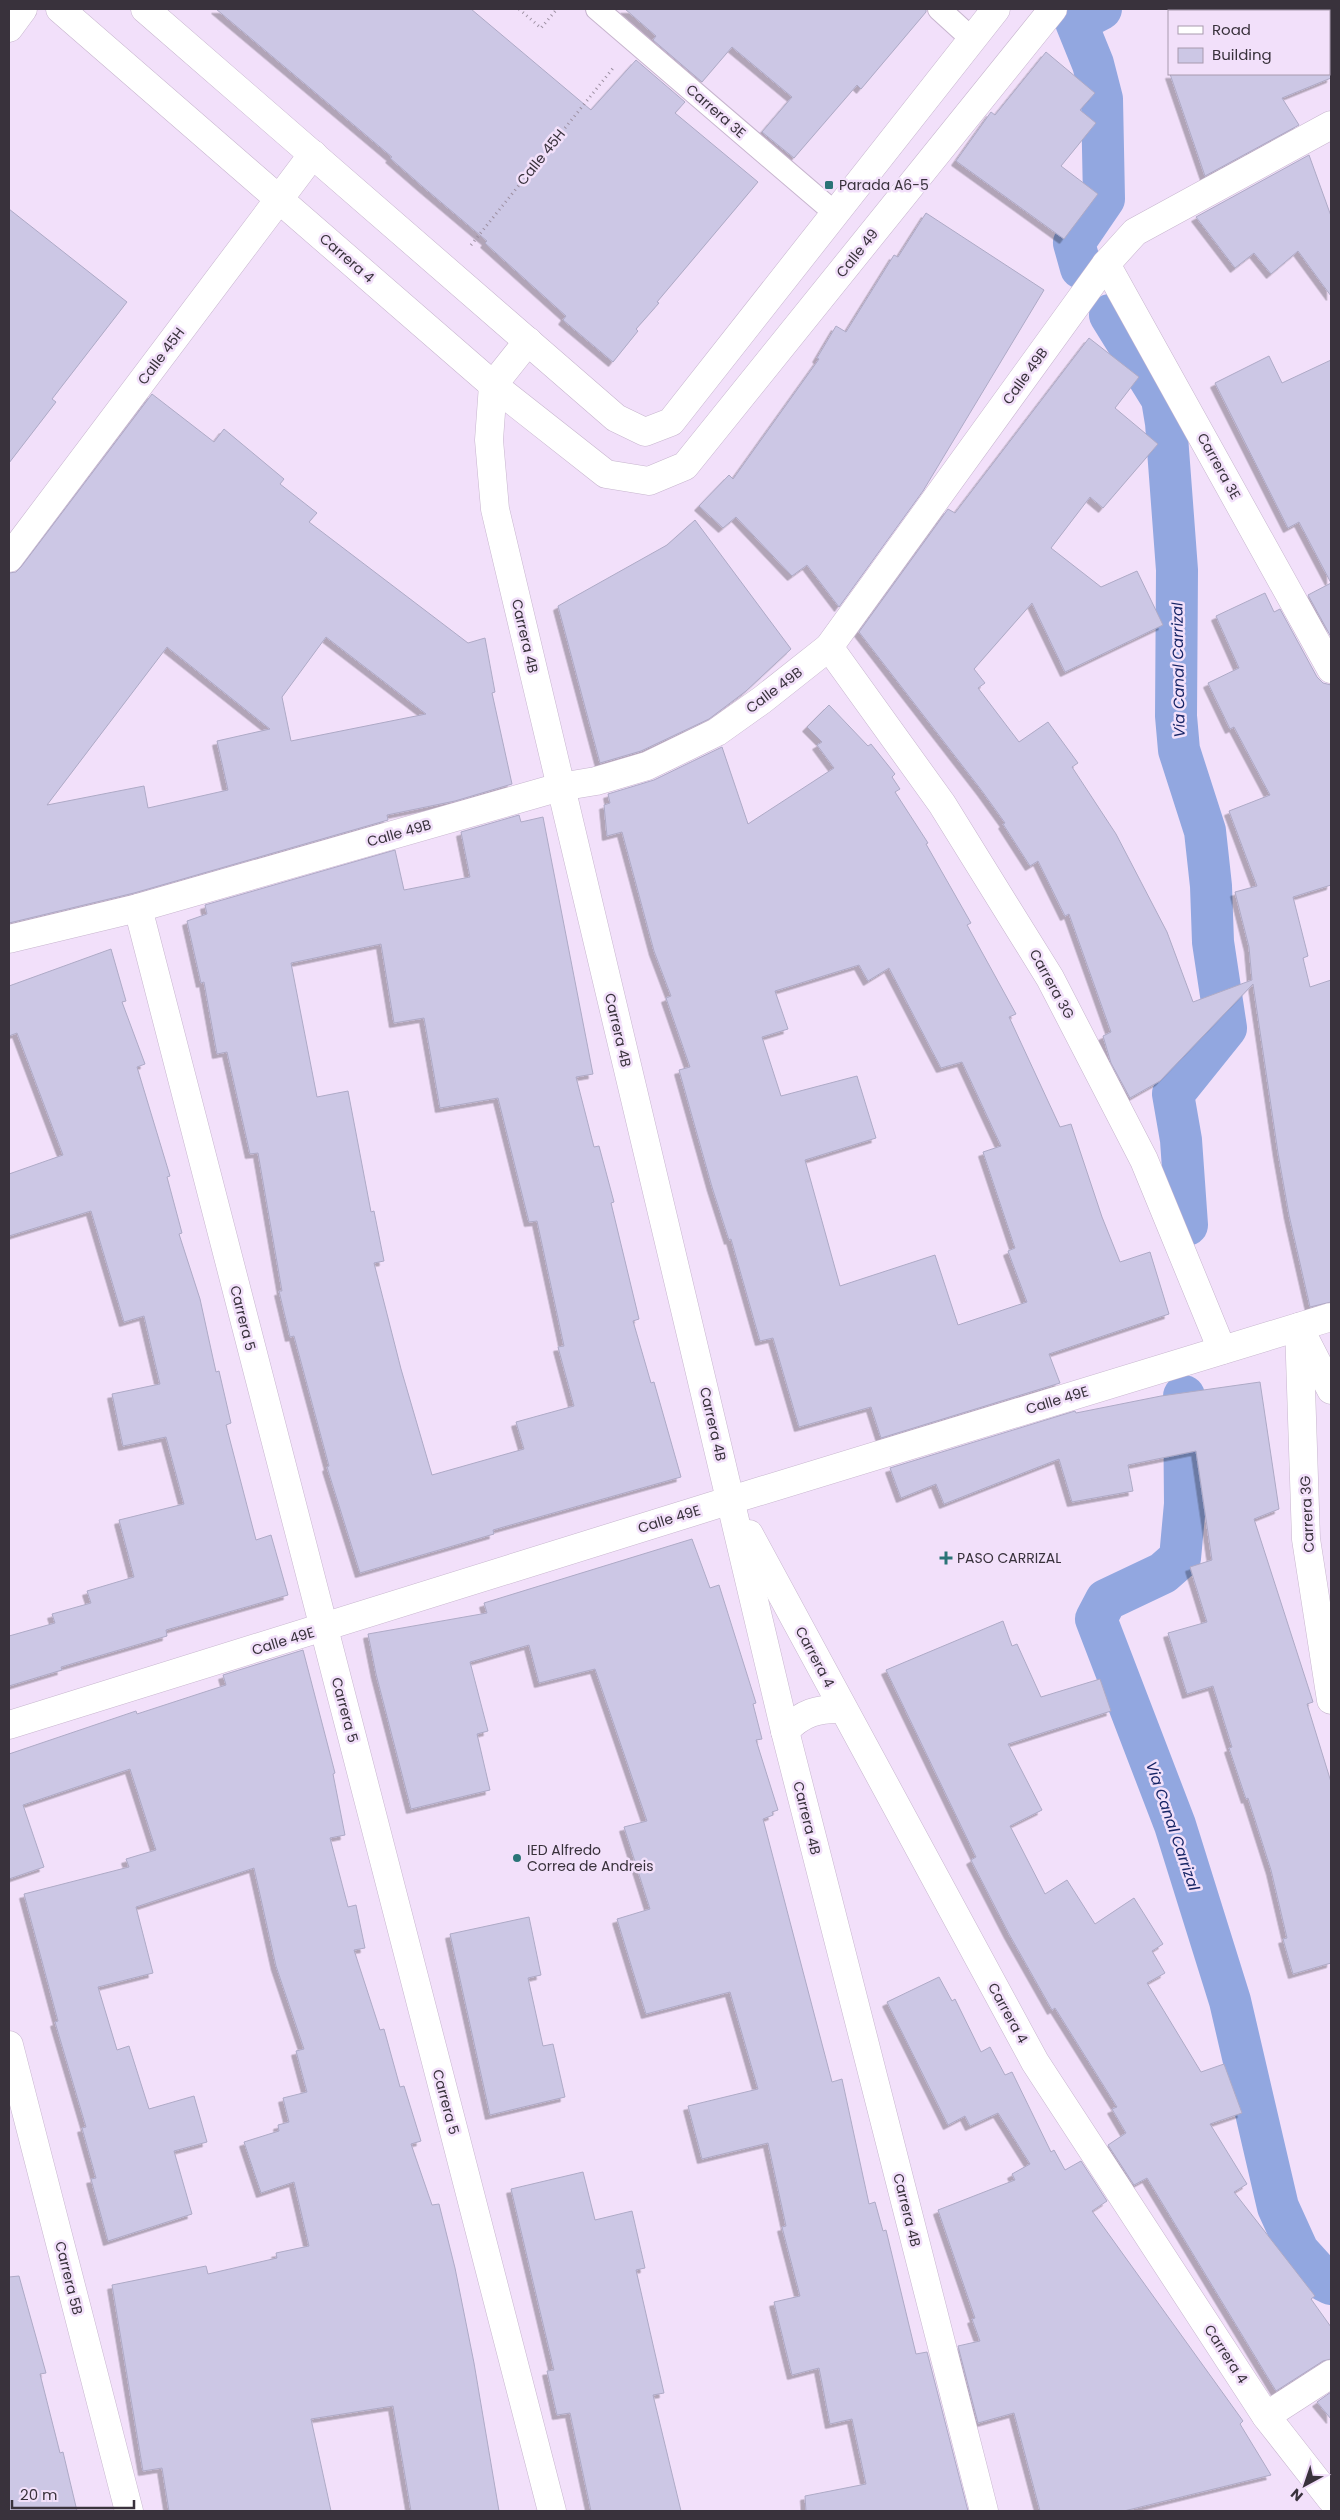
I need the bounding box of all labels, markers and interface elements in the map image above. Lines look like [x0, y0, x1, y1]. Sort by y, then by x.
legend [1168, 10, 1330, 75]
text: Road [1212, 19, 1251, 40]
text: Building [1212, 44, 1272, 65]
street label: Carrera 3E [682, 79, 750, 143]
street label: Calle 45H [512, 125, 570, 189]
place label: Parada A6-5 [839, 175, 929, 195]
marker: Parada A6-5 [823, 179, 835, 191]
street label: Calle 49 [831, 224, 883, 282]
street label: Carrera 4 [315, 229, 379, 288]
street label: Calle 45H [133, 323, 189, 389]
street label: Calle 49B [998, 344, 1052, 408]
street label: Carrera 3E [1192, 429, 1246, 503]
street label: Carrera 4B [507, 597, 543, 675]
water label: Via Canal Carrizal [1166, 602, 1190, 738]
street label: Calle 49B [742, 662, 806, 718]
street label: Calle 49B [365, 814, 433, 852]
street label: Carrera 3G [1025, 945, 1079, 1023]
street label: Carrera 4B [600, 991, 636, 1069]
street label: Carrera 5 [225, 1283, 261, 1353]
street label: Calle 49E [1023, 1381, 1091, 1419]
street label: Carrera 4B [695, 1385, 731, 1463]
street label: Carrera 3G [1295, 1475, 1319, 1553]
street label: Calle 49E [635, 1500, 703, 1538]
place label: PASO CARRIZAL [957, 1548, 1061, 1568]
marker: PASO CARRIZAL [939, 1551, 953, 1565]
street label: Calle 49E [249, 1622, 317, 1660]
street label: Carrera 4 [791, 1623, 840, 1691]
street label: Carrera 5 [327, 1675, 363, 1745]
water label: Via Canal Carrizal [1141, 1759, 1205, 1894]
street label: Carrera 4B [788, 1779, 826, 1857]
place label: IED Alfredo Correa de Andreis [527, 1840, 654, 1876]
marker: IED Alfredo Correa de Andreis [511, 1852, 523, 1864]
street label: Carrera 4 [983, 1979, 1033, 2047]
street label: Carrera 5 [428, 2067, 464, 2137]
street label: Carrera 4B [888, 2171, 926, 2249]
street label: Carrera 5B [50, 2239, 88, 2317]
street label: Carrera 4 [1199, 2321, 1253, 2388]
north arrow [1280, 2460, 1330, 2510]
scale bar [12, 2478, 135, 2510]
text: 20 m [20, 2484, 58, 2505]
text: N [1286, 2484, 1307, 2506]

